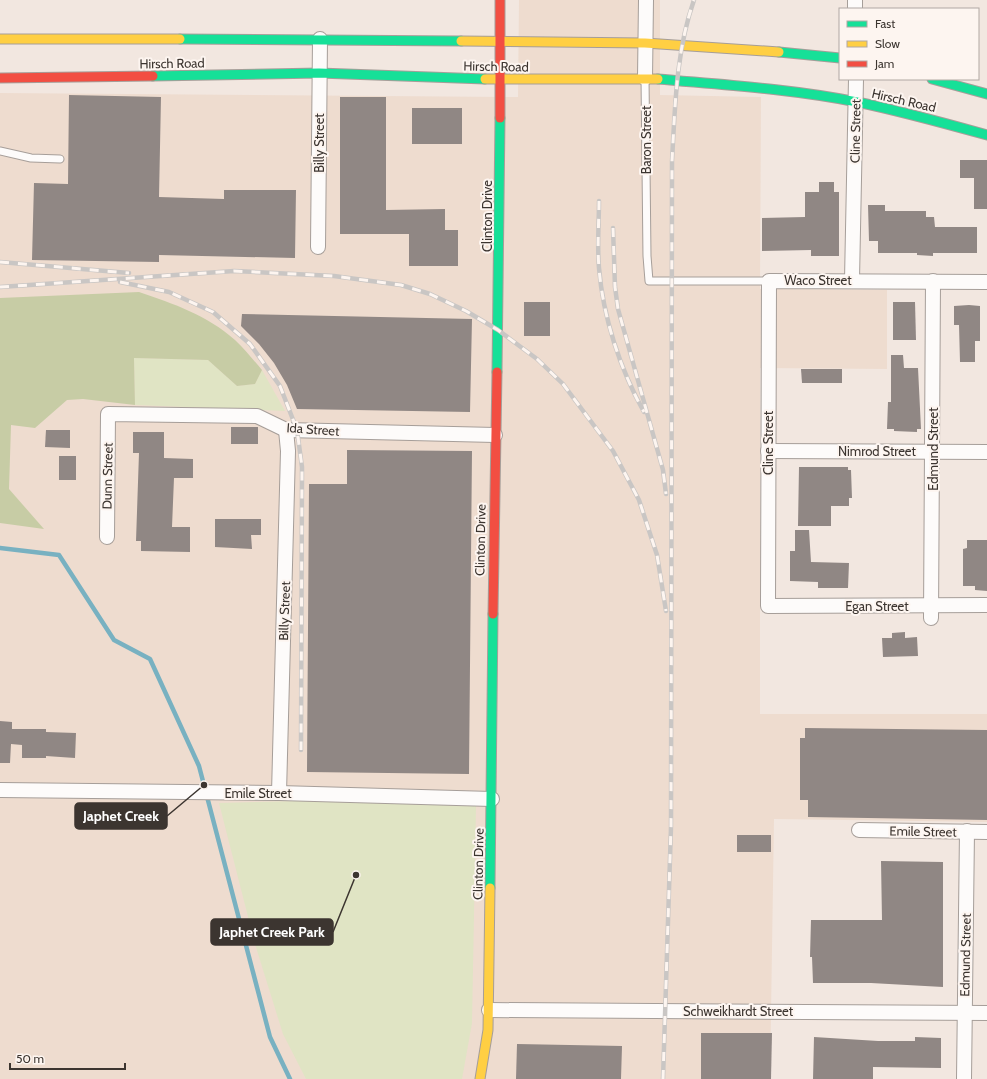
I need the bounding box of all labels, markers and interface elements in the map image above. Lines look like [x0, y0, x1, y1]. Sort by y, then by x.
legend [839, 8, 979, 80]
text: Fast [875, 16, 895, 31]
text: Slow [875, 36, 900, 51]
street label: Hirsch Road [139, 54, 205, 72]
text: Jam [874, 56, 894, 71]
street label: Hirsch Road [463, 57, 529, 75]
street label: Hirsch Road [870, 85, 938, 115]
street label: Cline Street [846, 98, 864, 163]
street label: Baron Street [638, 105, 654, 174]
street label: Billy Street [311, 113, 327, 173]
street label: Clinton Drive [479, 180, 495, 252]
street label: Waco Street [784, 272, 852, 288]
street label: Edmund Street [925, 407, 941, 491]
street label: Cline Street [760, 410, 776, 475]
street label: Ida Street [286, 419, 341, 439]
street label: Dunn Street [98, 442, 116, 510]
street label: Nimrod Street [838, 443, 917, 459]
street label: Clinton Drive [471, 504, 489, 576]
street label: Billy Street [275, 580, 293, 641]
street label: Egan Street [845, 598, 909, 614]
street label: Emile Street [224, 785, 292, 801]
callout: Japhet Creek [75, 803, 167, 829]
text: Japhet Creek [82, 807, 159, 825]
street label: Emile Street [889, 822, 957, 840]
street label: Clinton Drive [469, 828, 487, 900]
street label: Edmund Street [956, 913, 974, 997]
callout: Japhet Creek Park [211, 919, 333, 945]
text: Japhet Creek Park [218, 923, 325, 941]
street label: Schweikhardt Street [683, 1003, 794, 1019]
scale bar [10, 1045, 125, 1071]
text: 50 m [16, 1051, 44, 1066]

